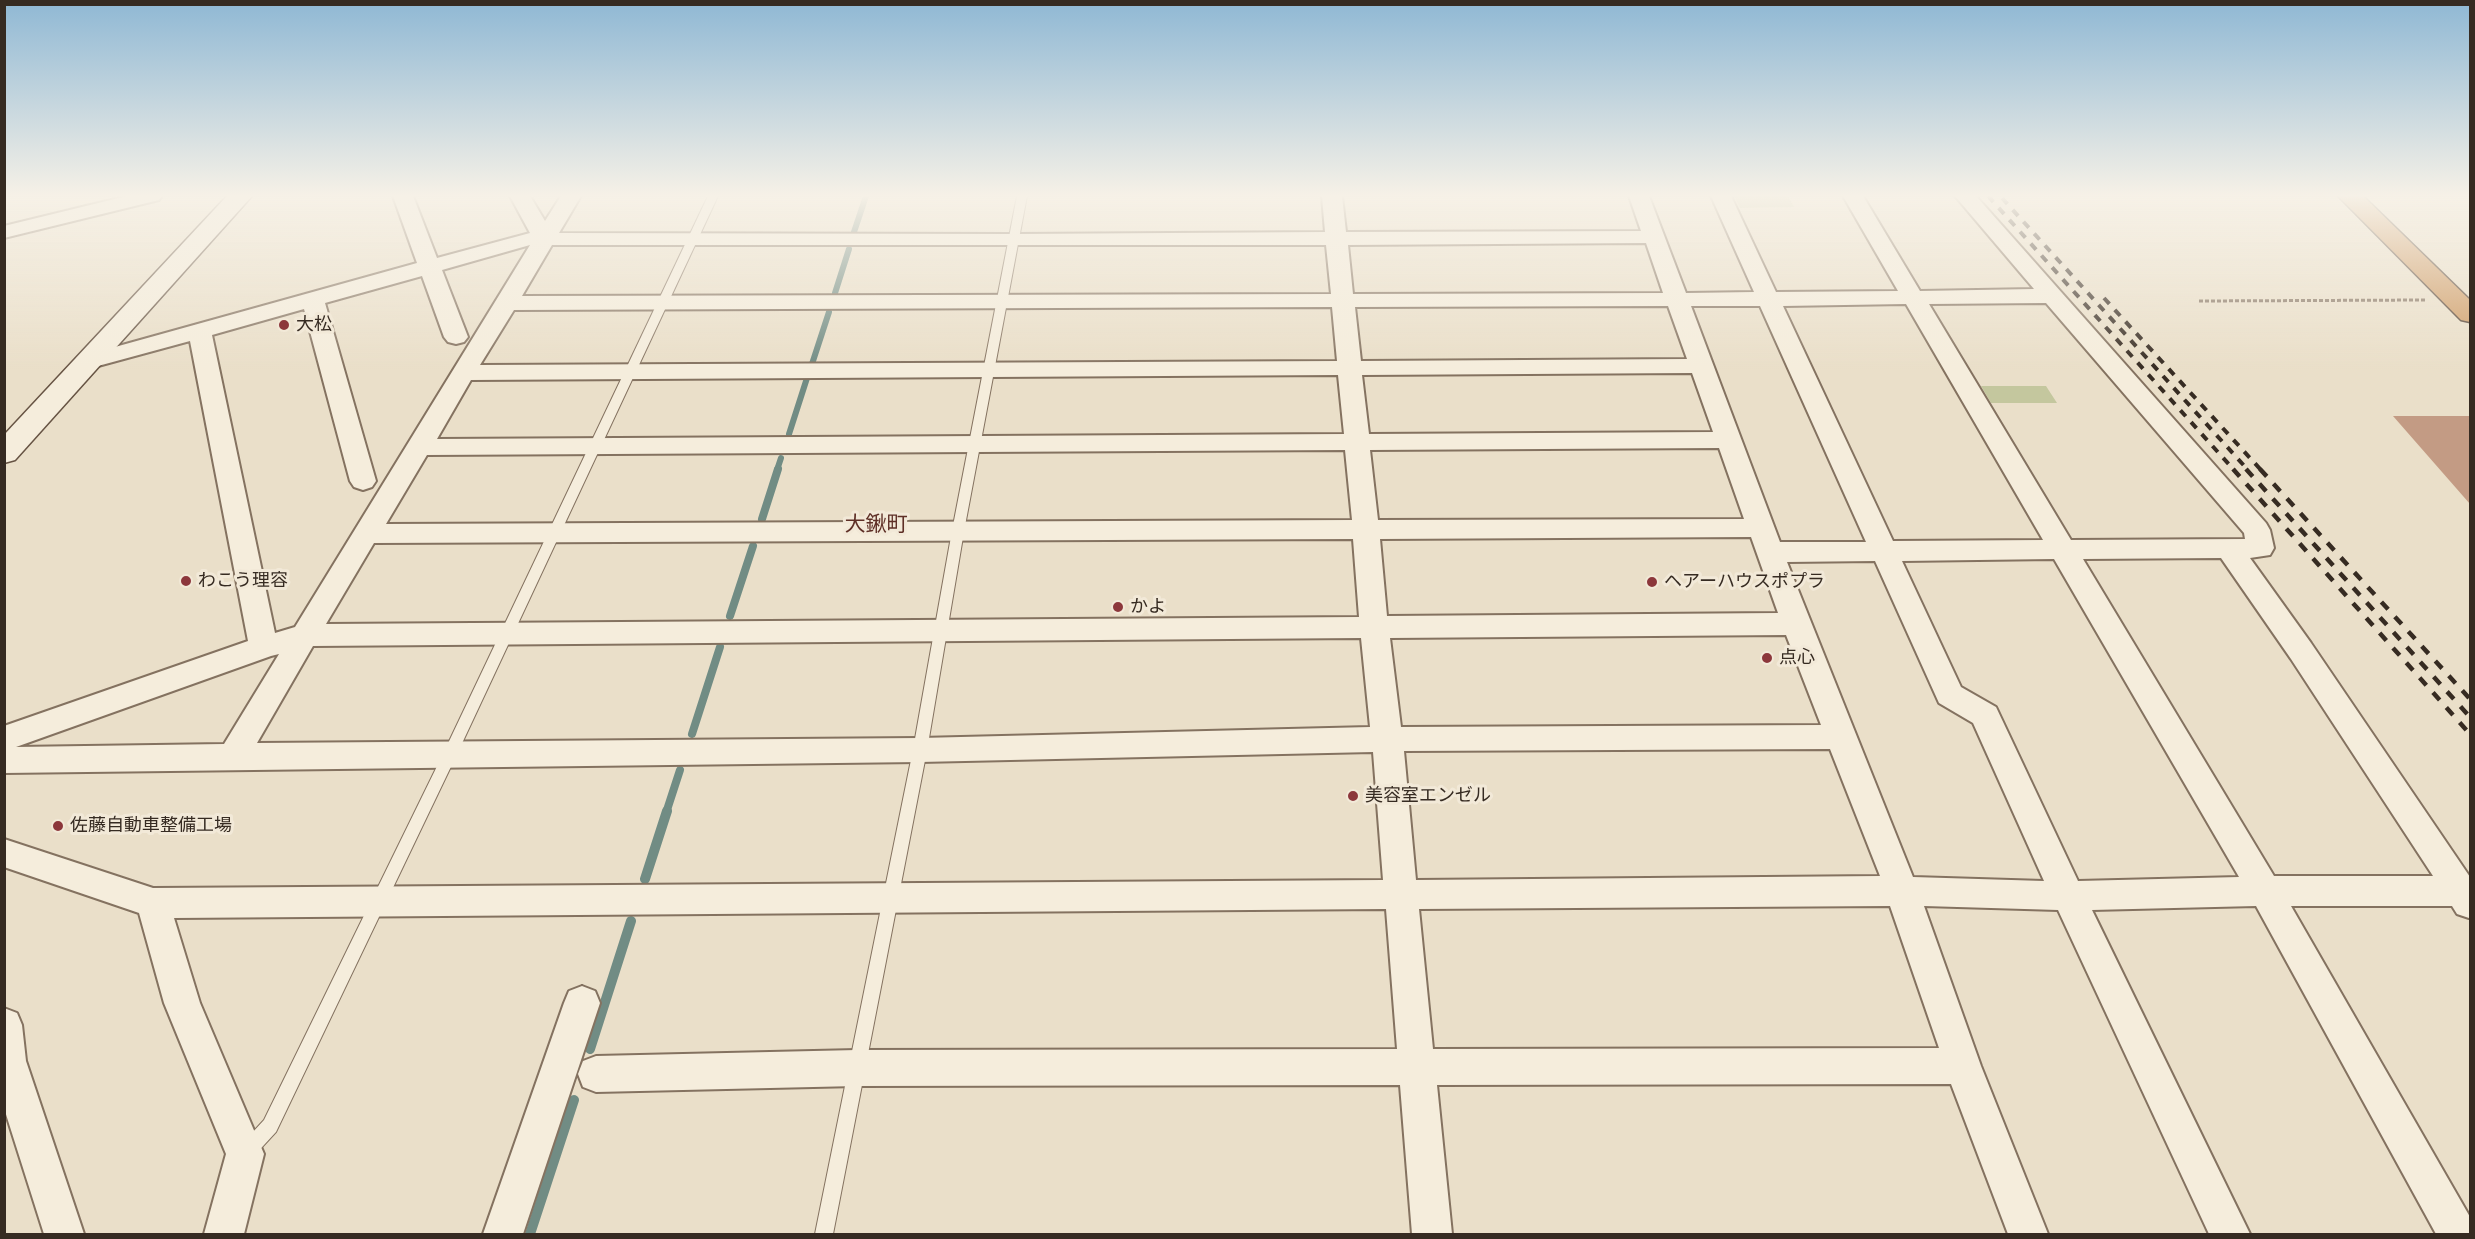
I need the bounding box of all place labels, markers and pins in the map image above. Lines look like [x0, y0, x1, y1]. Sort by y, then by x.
place label: 大松 [296, 314, 332, 336]
marker: 大松 [277, 318, 291, 332]
place label: わこう理容 [198, 570, 288, 592]
place label: ヘアーハウスポプラ [1664, 571, 1825, 593]
marker: わこう理容 [179, 574, 193, 588]
marker: ヘアーハウスポプラ [1645, 575, 1659, 589]
place label: かよ [1130, 596, 1166, 618]
marker: かよ [1111, 600, 1125, 614]
place label: 点心 [1779, 647, 1815, 669]
marker: 点心 [1760, 651, 1774, 665]
place label: 美容室エンゼル [1365, 785, 1491, 807]
marker: 美容室エンゼル [1346, 789, 1360, 803]
place label: 佐藤自動車整備工場 [70, 815, 232, 837]
marker: 佐藤自動車整備工場 [51, 819, 65, 833]

